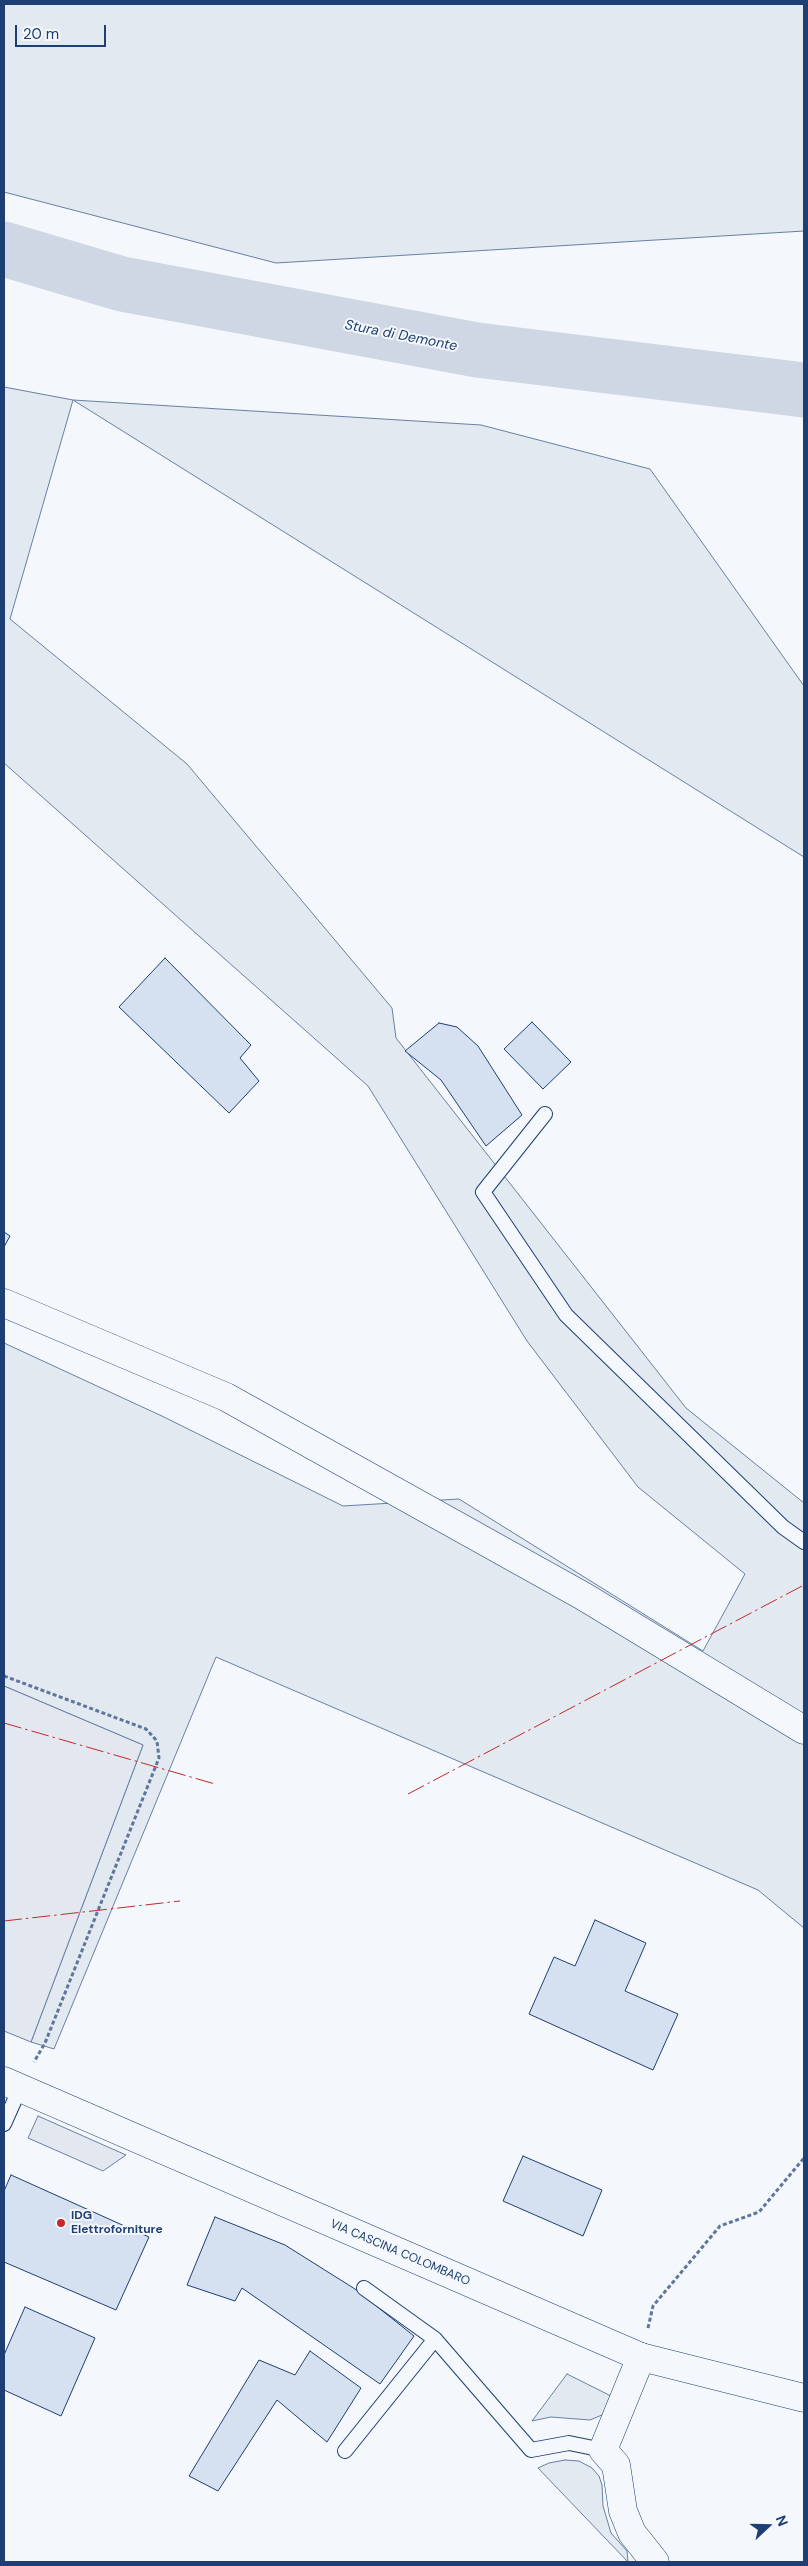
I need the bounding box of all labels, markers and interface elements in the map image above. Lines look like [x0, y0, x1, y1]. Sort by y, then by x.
scale bar [18, 15, 109, 47]
text: 20 m [23, 24, 59, 44]
water label: Stura di Demonte [343, 317, 459, 355]
place label: IDG Elettroforniture [71, 2209, 163, 2237]
marker: IDG Elettroforniture [55, 2217, 67, 2229]
street label: VIA CASCINA COLOMBARO [328, 2217, 472, 2289]
north arrow [743, 2501, 793, 2551]
text: N [772, 2513, 792, 2529]

